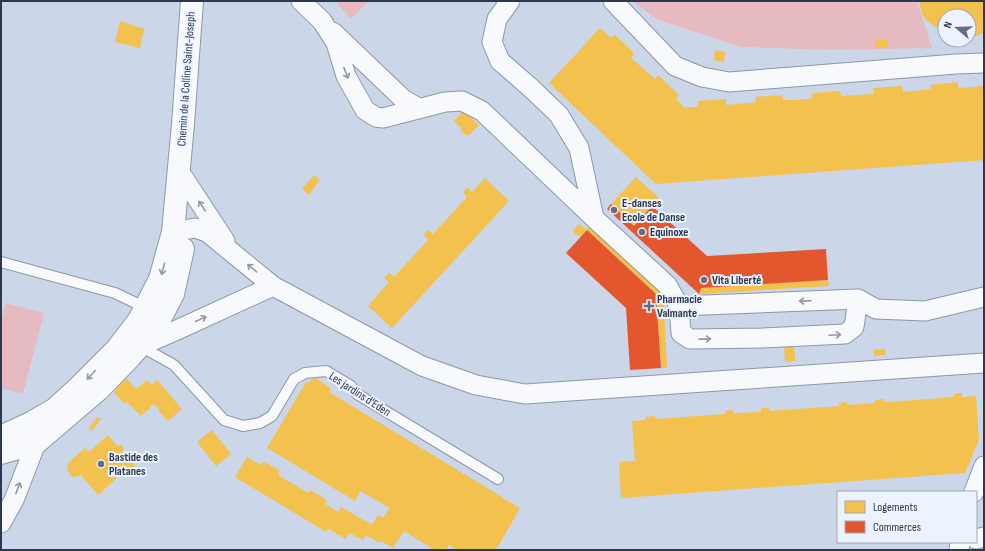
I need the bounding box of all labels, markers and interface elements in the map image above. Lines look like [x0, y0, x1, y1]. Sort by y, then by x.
north arrow [937, 8, 977, 48]
street label: Chemin de la Colline Saint-Joseph [174, 11, 199, 147]
text: N [941, 20, 955, 30]
one-way arrow [342, 66, 350, 78]
place label: E-danses Ecole de Danse [622, 196, 685, 225]
one-way arrow [198, 201, 206, 212]
marker: E-danses Ecole de Danse [609, 205, 619, 215]
place label: Equinoxe [650, 225, 688, 240]
marker: Equinoxe [637, 227, 647, 237]
one-way arrow [159, 263, 166, 276]
one-way arrow [246, 264, 257, 273]
place label: Vita Liberté [712, 273, 761, 288]
marker: Vita Liberté [699, 275, 709, 285]
place label: Pharmacie Valmante [657, 292, 702, 321]
one-way arrow [799, 297, 812, 305]
marker: Pharmacie Valmante [644, 301, 654, 311]
one-way arrow [195, 315, 207, 322]
one-way arrow [828, 331, 841, 338]
one-way arrow [698, 335, 711, 343]
street label: Les jardins d'Eden [326, 369, 393, 420]
one-way arrow [86, 370, 95, 380]
place label: Bastide des Platanes [109, 450, 158, 479]
marker: Bastide des Platanes [96, 459, 106, 469]
one-way arrow [15, 483, 23, 495]
legend [837, 491, 977, 543]
text: Logements [873, 500, 917, 515]
text: Commerces [873, 520, 921, 535]

